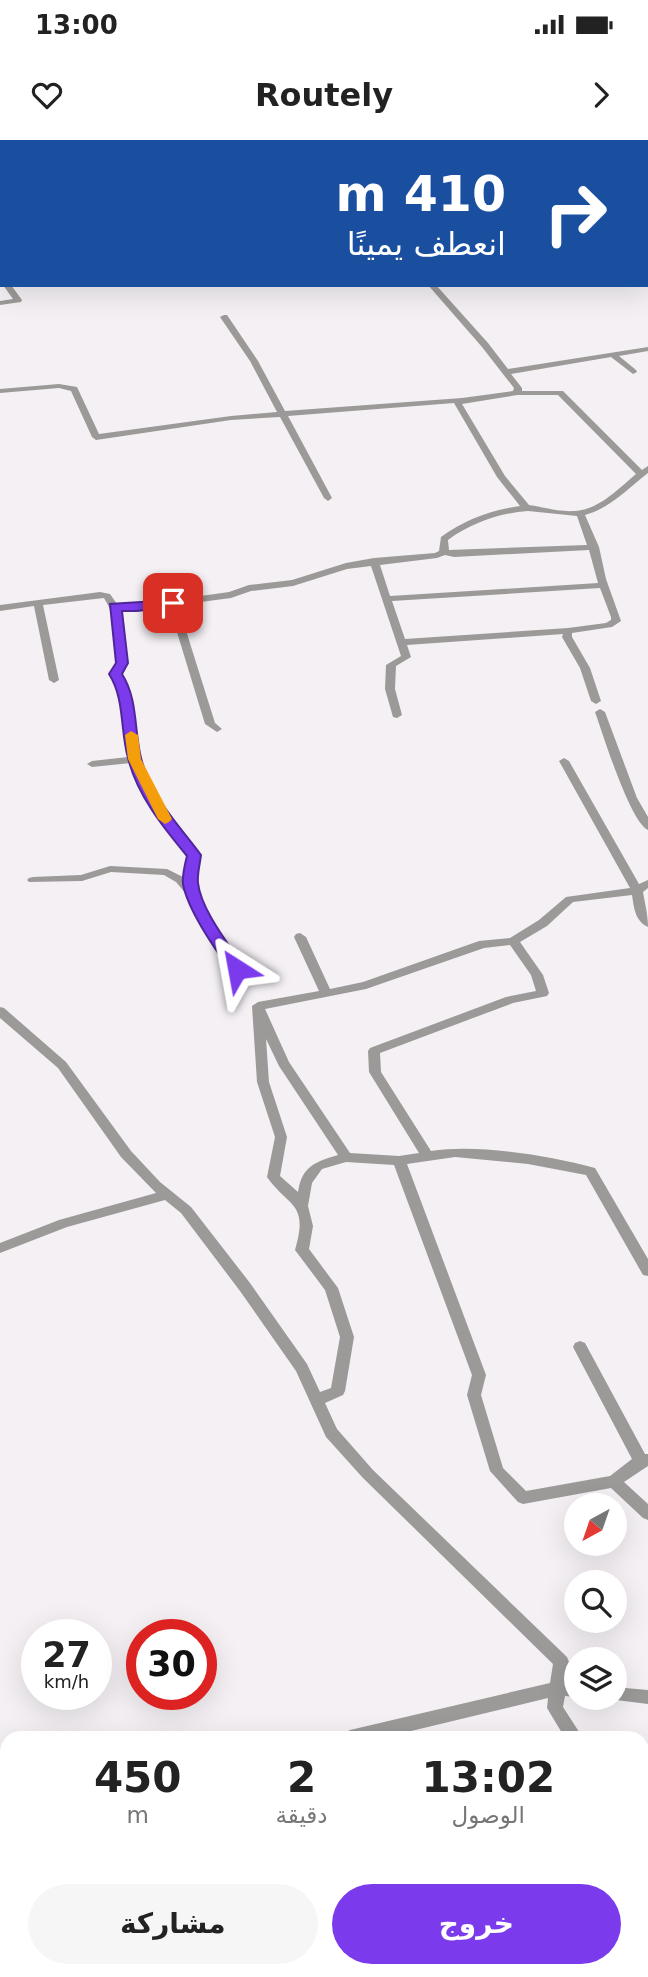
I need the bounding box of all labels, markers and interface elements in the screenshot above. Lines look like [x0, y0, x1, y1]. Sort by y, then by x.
text: 13:00 [35, 10, 118, 40]
icon: heart [28, 76, 66, 114]
text: Routely [255, 76, 393, 114]
icon: forward [582, 76, 620, 114]
text: 410 m [336, 166, 506, 223]
icon: right [530, 168, 621, 259]
text: انعطف يمينًا [347, 225, 506, 263]
pin [143, 573, 203, 633]
icon: arrive [154, 584, 192, 622]
position arrow [200, 932, 274, 1006]
north arrow [564, 1493, 626, 1556]
map controls [564, 1493, 627, 1710]
button: search [564, 1570, 627, 1633]
speed limit sign: 30 [126, 1619, 217, 1710]
text: 27 [42, 1635, 91, 1675]
button: layers [564, 1647, 627, 1710]
text: km/h [44, 1671, 89, 1692]
text: 450 [94, 1753, 182, 1802]
text: 2 [287, 1753, 316, 1802]
text: 13:02 [421, 1753, 555, 1802]
text: m [127, 1802, 149, 1828]
text: دقيقة [275, 1802, 328, 1828]
text: الوصول [452, 1802, 525, 1828]
button: مشاركة [28, 1884, 318, 1964]
button: خروج [332, 1884, 621, 1964]

